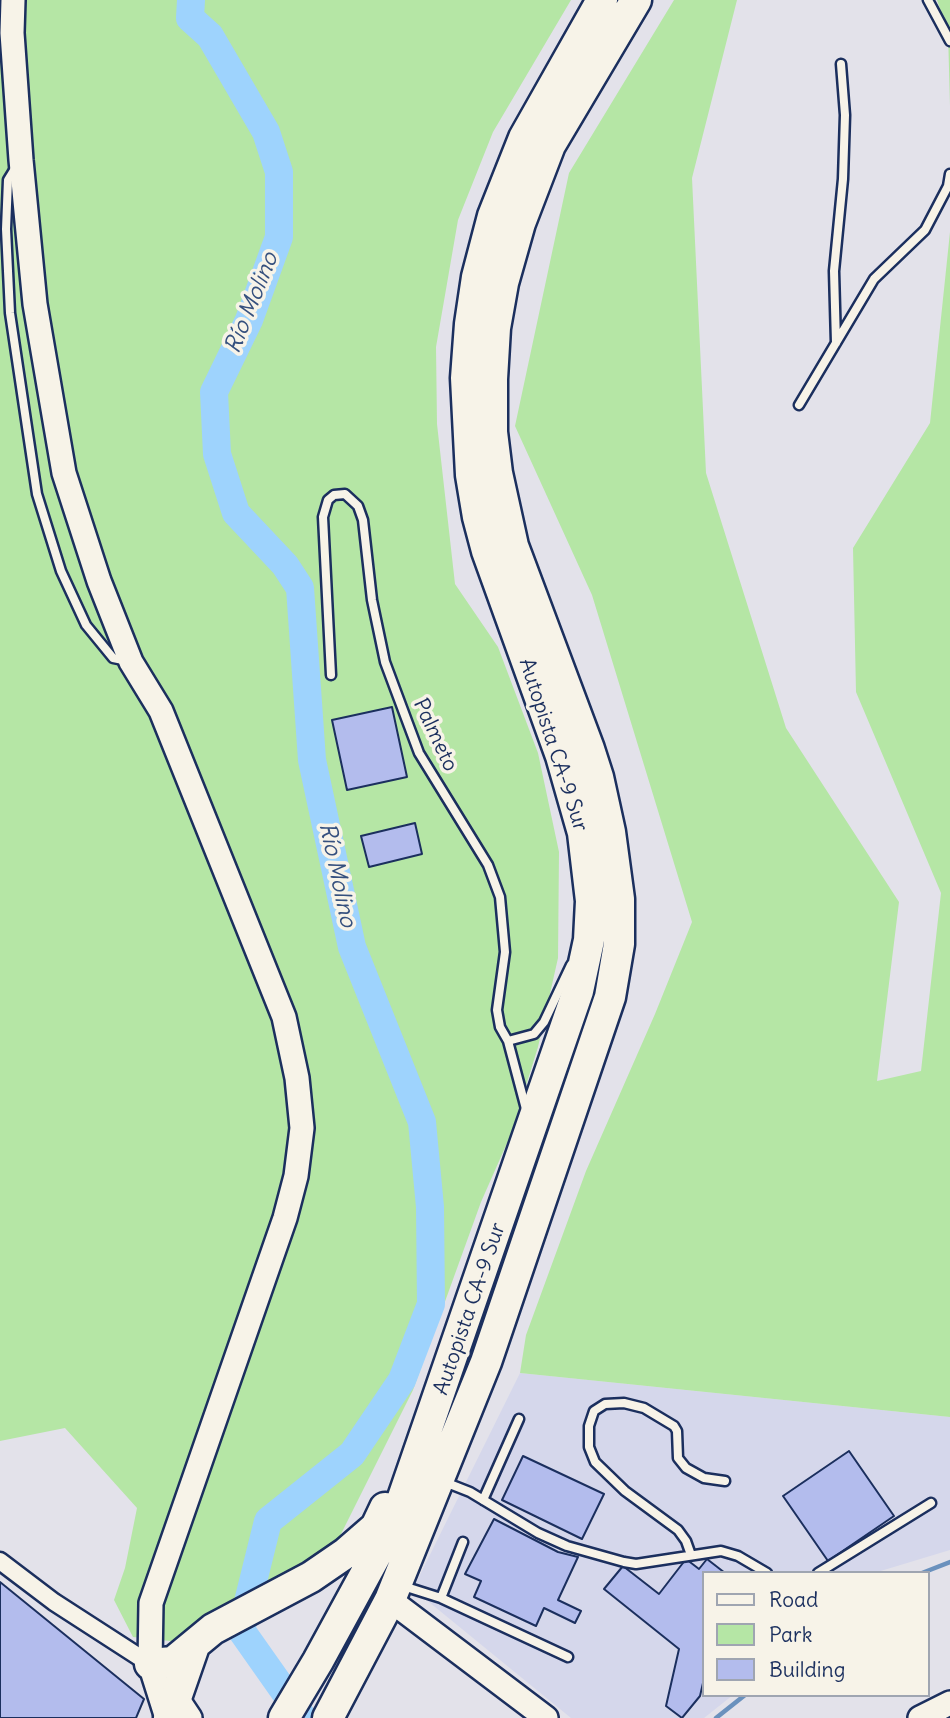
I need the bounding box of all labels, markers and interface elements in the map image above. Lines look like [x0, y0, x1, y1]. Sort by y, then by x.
water label: Río Molino [219, 249, 285, 357]
street label: Autopista CA-9 Sur [513, 655, 593, 835]
street label: Palmeto [407, 695, 463, 775]
water label: Río Molino [312, 820, 362, 930]
street label: Autopista CA-9 Sur [429, 1220, 511, 1398]
legend [702, 1571, 929, 1697]
text: Road [769, 1586, 818, 1613]
text: Park [769, 1621, 812, 1648]
text: Building [769, 1656, 845, 1683]

